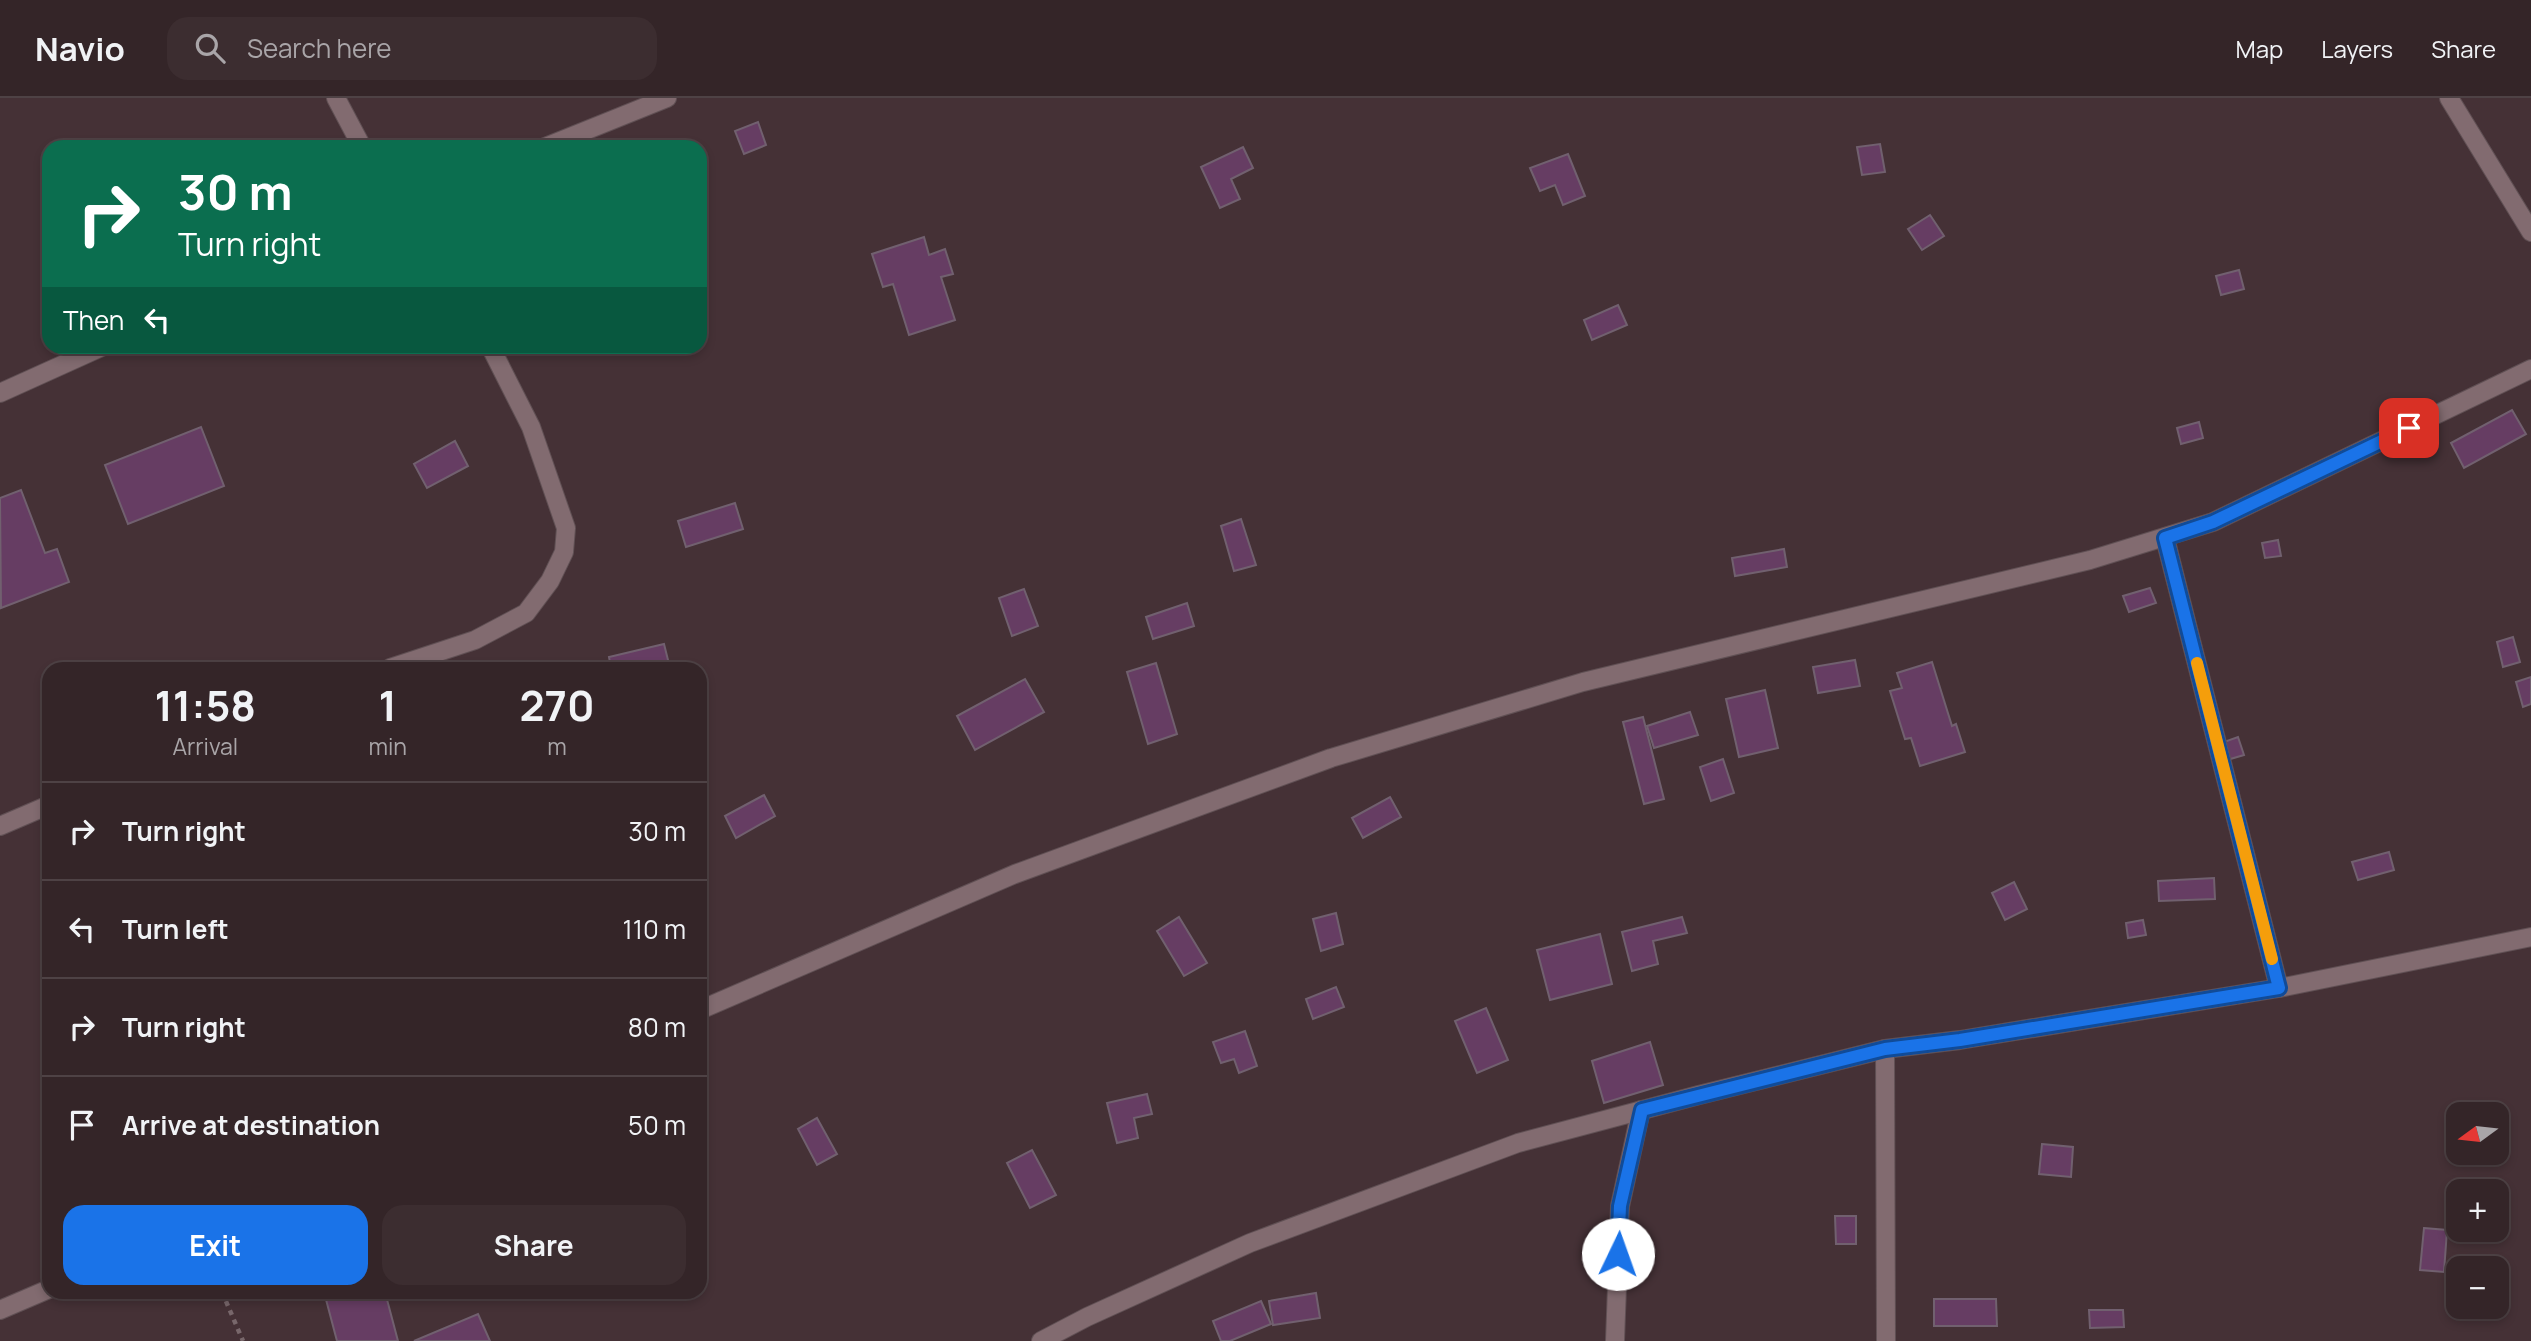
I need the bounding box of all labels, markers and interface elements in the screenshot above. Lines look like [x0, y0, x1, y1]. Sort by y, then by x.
search box [167, 17, 657, 80]
text: Navio [35, 26, 125, 71]
icon: search [191, 29, 229, 67]
text: Search here [247, 30, 391, 66]
text: Map [2236, 32, 2283, 65]
text: Layers [2321, 32, 2393, 65]
text: Share [2431, 32, 2496, 65]
text: 30 m [178, 158, 293, 225]
icon: right [63, 168, 154, 259]
text: Turn right [178, 222, 321, 266]
icon: left [138, 301, 176, 339]
text: Then [63, 302, 124, 338]
pin [2379, 398, 2439, 458]
icon: arrive [2390, 409, 2428, 447]
text: 11:58 [154, 676, 256, 734]
text: 1 [379, 676, 397, 734]
text: 270 [519, 676, 595, 734]
text: Arrival [172, 730, 238, 762]
text: min [368, 730, 407, 762]
text: m [547, 730, 567, 762]
icon: right [63, 812, 101, 850]
text: Turn right [122, 813, 246, 849]
text: 30 m [629, 813, 686, 849]
icon: left [63, 910, 101, 948]
text: Turn left [122, 911, 229, 947]
text: 110 m [623, 911, 686, 947]
icon: right [63, 1008, 101, 1046]
text: Turn right [122, 1009, 246, 1045]
text: 80 m [628, 1009, 686, 1045]
north arrow [2446, 1102, 2510, 1166]
map controls [2446, 1102, 2509, 1319]
icon: arrive [63, 1106, 101, 1144]
text: Arrive at destination [122, 1107, 380, 1143]
text: 50 m [628, 1107, 686, 1143]
button: + [2446, 1179, 2509, 1242]
button: Exit [63, 1205, 368, 1285]
button: Share [382, 1205, 686, 1285]
position arrow [1581, 1217, 1655, 1291]
button: − [2446, 1256, 2509, 1319]

